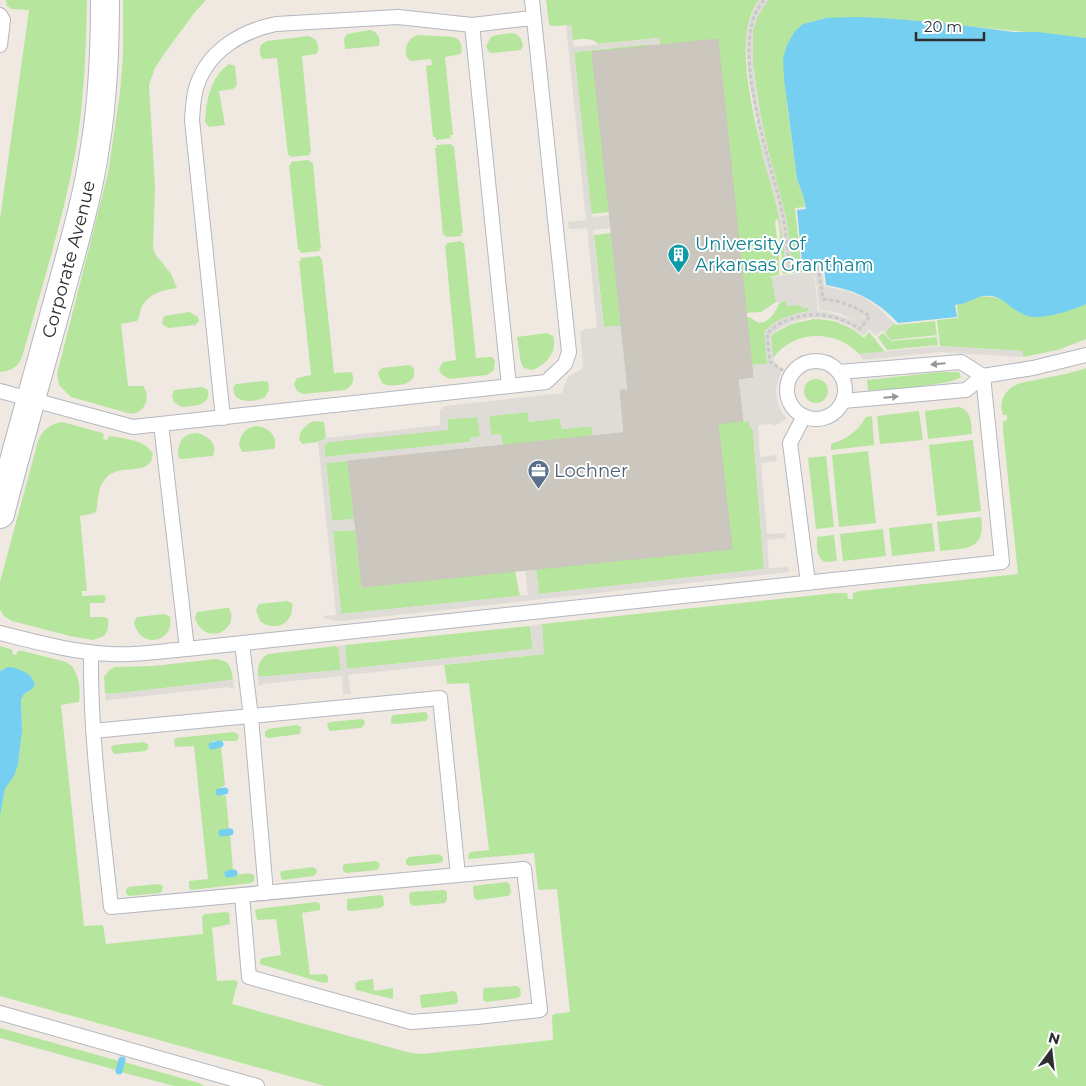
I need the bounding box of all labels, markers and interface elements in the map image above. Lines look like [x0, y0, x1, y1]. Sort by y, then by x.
scale bar [916, 10, 984, 42]
text: 20 m [924, 17, 962, 36]
street label: Corporate Avenue [37, 178, 100, 340]
place label: University of Arkansas Grantham [695, 233, 874, 276]
building icon: University of Arkansas Grantham [667, 242, 691, 273]
one-way arrow [930, 360, 946, 368]
one-way arrow [883, 393, 899, 401]
office icon: Lochner [526, 459, 550, 490]
place label: Lochner [554, 460, 628, 482]
north arrow [1026, 1026, 1076, 1076]
text: N [1047, 1028, 1062, 1049]

